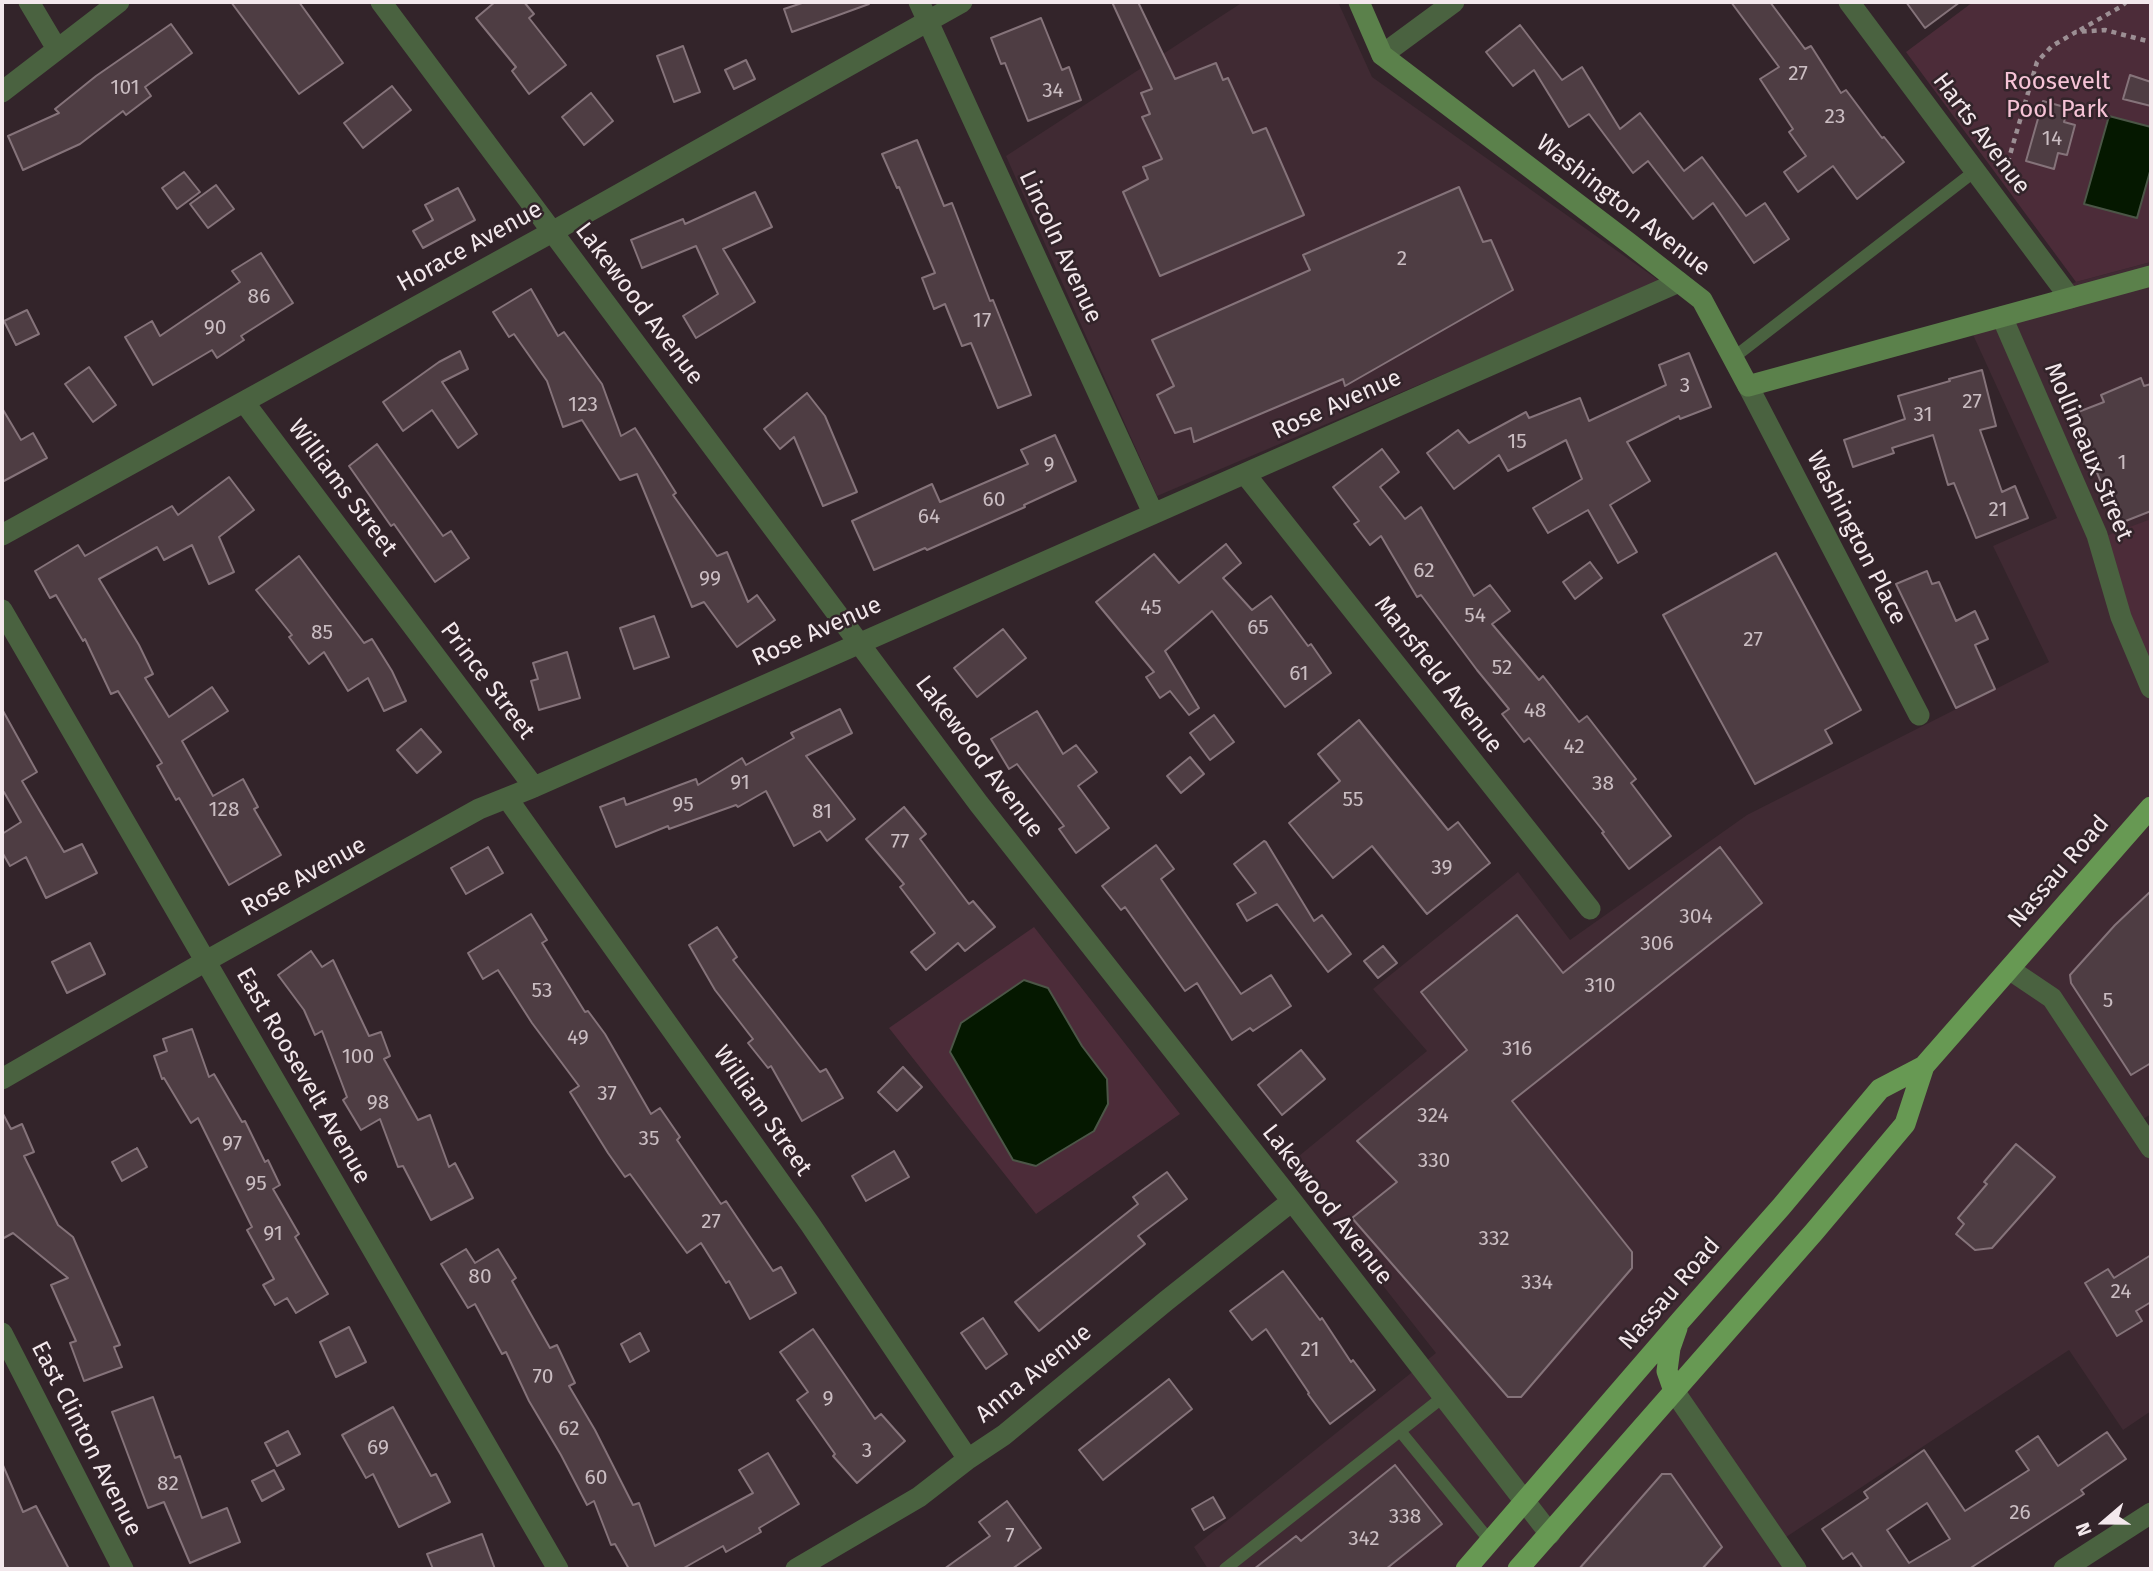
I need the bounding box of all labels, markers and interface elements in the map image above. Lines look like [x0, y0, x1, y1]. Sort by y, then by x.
house number: 27 [1788, 61, 1808, 87]
street label: Harts Avenue [1926, 68, 2036, 200]
park label: Roosevelt Pool Park [2004, 68, 2110, 124]
house number: 101 [110, 75, 140, 101]
house number: 34 [1042, 78, 1064, 104]
house number: 23 [1825, 104, 1845, 130]
house number: 14 [2042, 126, 2062, 152]
street label: Washington Avenue [1530, 129, 1716, 283]
street label: Lincoln Avenue [1012, 166, 1108, 328]
street label: Horace Avenue [392, 195, 548, 299]
street label: Lakewood Avenue [569, 217, 709, 391]
house number: 2 [1397, 246, 1407, 272]
house number: 86 [248, 284, 270, 310]
house number: 17 [973, 308, 991, 334]
house number: 90 [204, 315, 226, 341]
street label: Mollineaux Street [2038, 359, 2138, 545]
street label: Rose Avenue [1268, 364, 1406, 446]
house number: 3 [1680, 373, 1690, 399]
house number: 27 [1962, 389, 1982, 415]
house number: 123 [568, 392, 598, 418]
house number: 31 [1913, 402, 1933, 428]
street label: Williams Street [281, 414, 403, 562]
house number: 15 [1507, 429, 1527, 455]
street label: Washington Place [1800, 446, 1912, 630]
house number: 1 [2117, 450, 2127, 476]
house number: 9 [1043, 452, 1055, 478]
house number: 60 [983, 487, 1005, 513]
house number: 21 [1989, 497, 2007, 523]
house number: 64 [918, 504, 940, 530]
house number: 62 [1413, 558, 1435, 584]
house number: 99 [699, 566, 721, 592]
street label: Rose Avenue [748, 591, 886, 673]
street label: Mansfield Avenue [1368, 591, 1508, 759]
house number: 45 [1140, 595, 1162, 621]
house number: 54 [1464, 603, 1486, 629]
house number: 65 [1247, 615, 1269, 641]
street label: Prince Street [434, 617, 540, 745]
house number: 85 [311, 620, 333, 646]
house number: 27 [1743, 627, 1763, 653]
house number: 52 [1492, 655, 1512, 681]
house number: 61 [1289, 661, 1309, 687]
street label: Lakewood Avenue [909, 670, 1049, 844]
house number: 48 [1524, 698, 1546, 724]
house number: 42 [1563, 734, 1585, 760]
house number: 91 [730, 770, 750, 796]
house number: 38 [1592, 771, 1614, 797]
house number: 55 [1343, 787, 1363, 813]
house number: 95 [672, 792, 694, 818]
house number: 128 [208, 797, 240, 823]
house number: 81 [812, 799, 832, 825]
street label: Nassau Road [2002, 810, 2116, 934]
house number: 77 [891, 829, 909, 855]
street label: Rose Avenue [236, 831, 372, 923]
house number: 39 [1431, 855, 1453, 881]
house number: 304 [1679, 904, 1713, 930]
house number: 306 [1640, 931, 1674, 957]
street label: East Roosevelt Avenue [229, 963, 377, 1189]
house number: 310 [1585, 973, 1615, 999]
house number: 53 [532, 978, 552, 1004]
house number: 5 [2103, 988, 2113, 1014]
house number: 49 [567, 1025, 589, 1051]
house number: 316 [1502, 1036, 1532, 1062]
street label: William Street [706, 1040, 818, 1182]
house number: 100 [342, 1044, 374, 1070]
house number: 37 [597, 1081, 617, 1107]
house number: 98 [367, 1090, 389, 1116]
house number: 324 [1417, 1103, 1449, 1129]
street label: Lakewood Avenue [1255, 1119, 1399, 1291]
house number: 35 [639, 1126, 659, 1152]
house number: 97 [222, 1131, 242, 1157]
house number: 330 [1418, 1148, 1450, 1174]
house number: 95 [245, 1171, 267, 1197]
house number: 27 [701, 1209, 721, 1235]
house number: 91 [263, 1221, 283, 1247]
house number: 332 [1478, 1226, 1510, 1252]
street label: Nassau Road [1613, 1232, 1727, 1356]
house number: 80 [468, 1264, 492, 1290]
house number: 334 [1521, 1270, 1553, 1296]
house number: 24 [2111, 1279, 2131, 1305]
street label: Anna Avenue [970, 1318, 1098, 1430]
street label: East Clinton Avenue [24, 1337, 148, 1541]
house number: 21 [1301, 1337, 1319, 1363]
house number: 70 [533, 1364, 553, 1390]
house number: 9 [822, 1386, 834, 1412]
house number: 62 [558, 1416, 580, 1442]
house number: 69 [367, 1435, 389, 1461]
house number: 3 [862, 1438, 872, 1464]
house number: 60 [585, 1465, 607, 1491]
house number: 82 [157, 1471, 179, 1497]
north arrow [2069, 1487, 2139, 1557]
house number: 26 [2009, 1500, 2031, 1526]
house number: 338 [1389, 1504, 1421, 1530]
text: N [2071, 1520, 2097, 1539]
house number: 7 [1005, 1523, 1015, 1549]
house number: 342 [1348, 1526, 1380, 1552]

